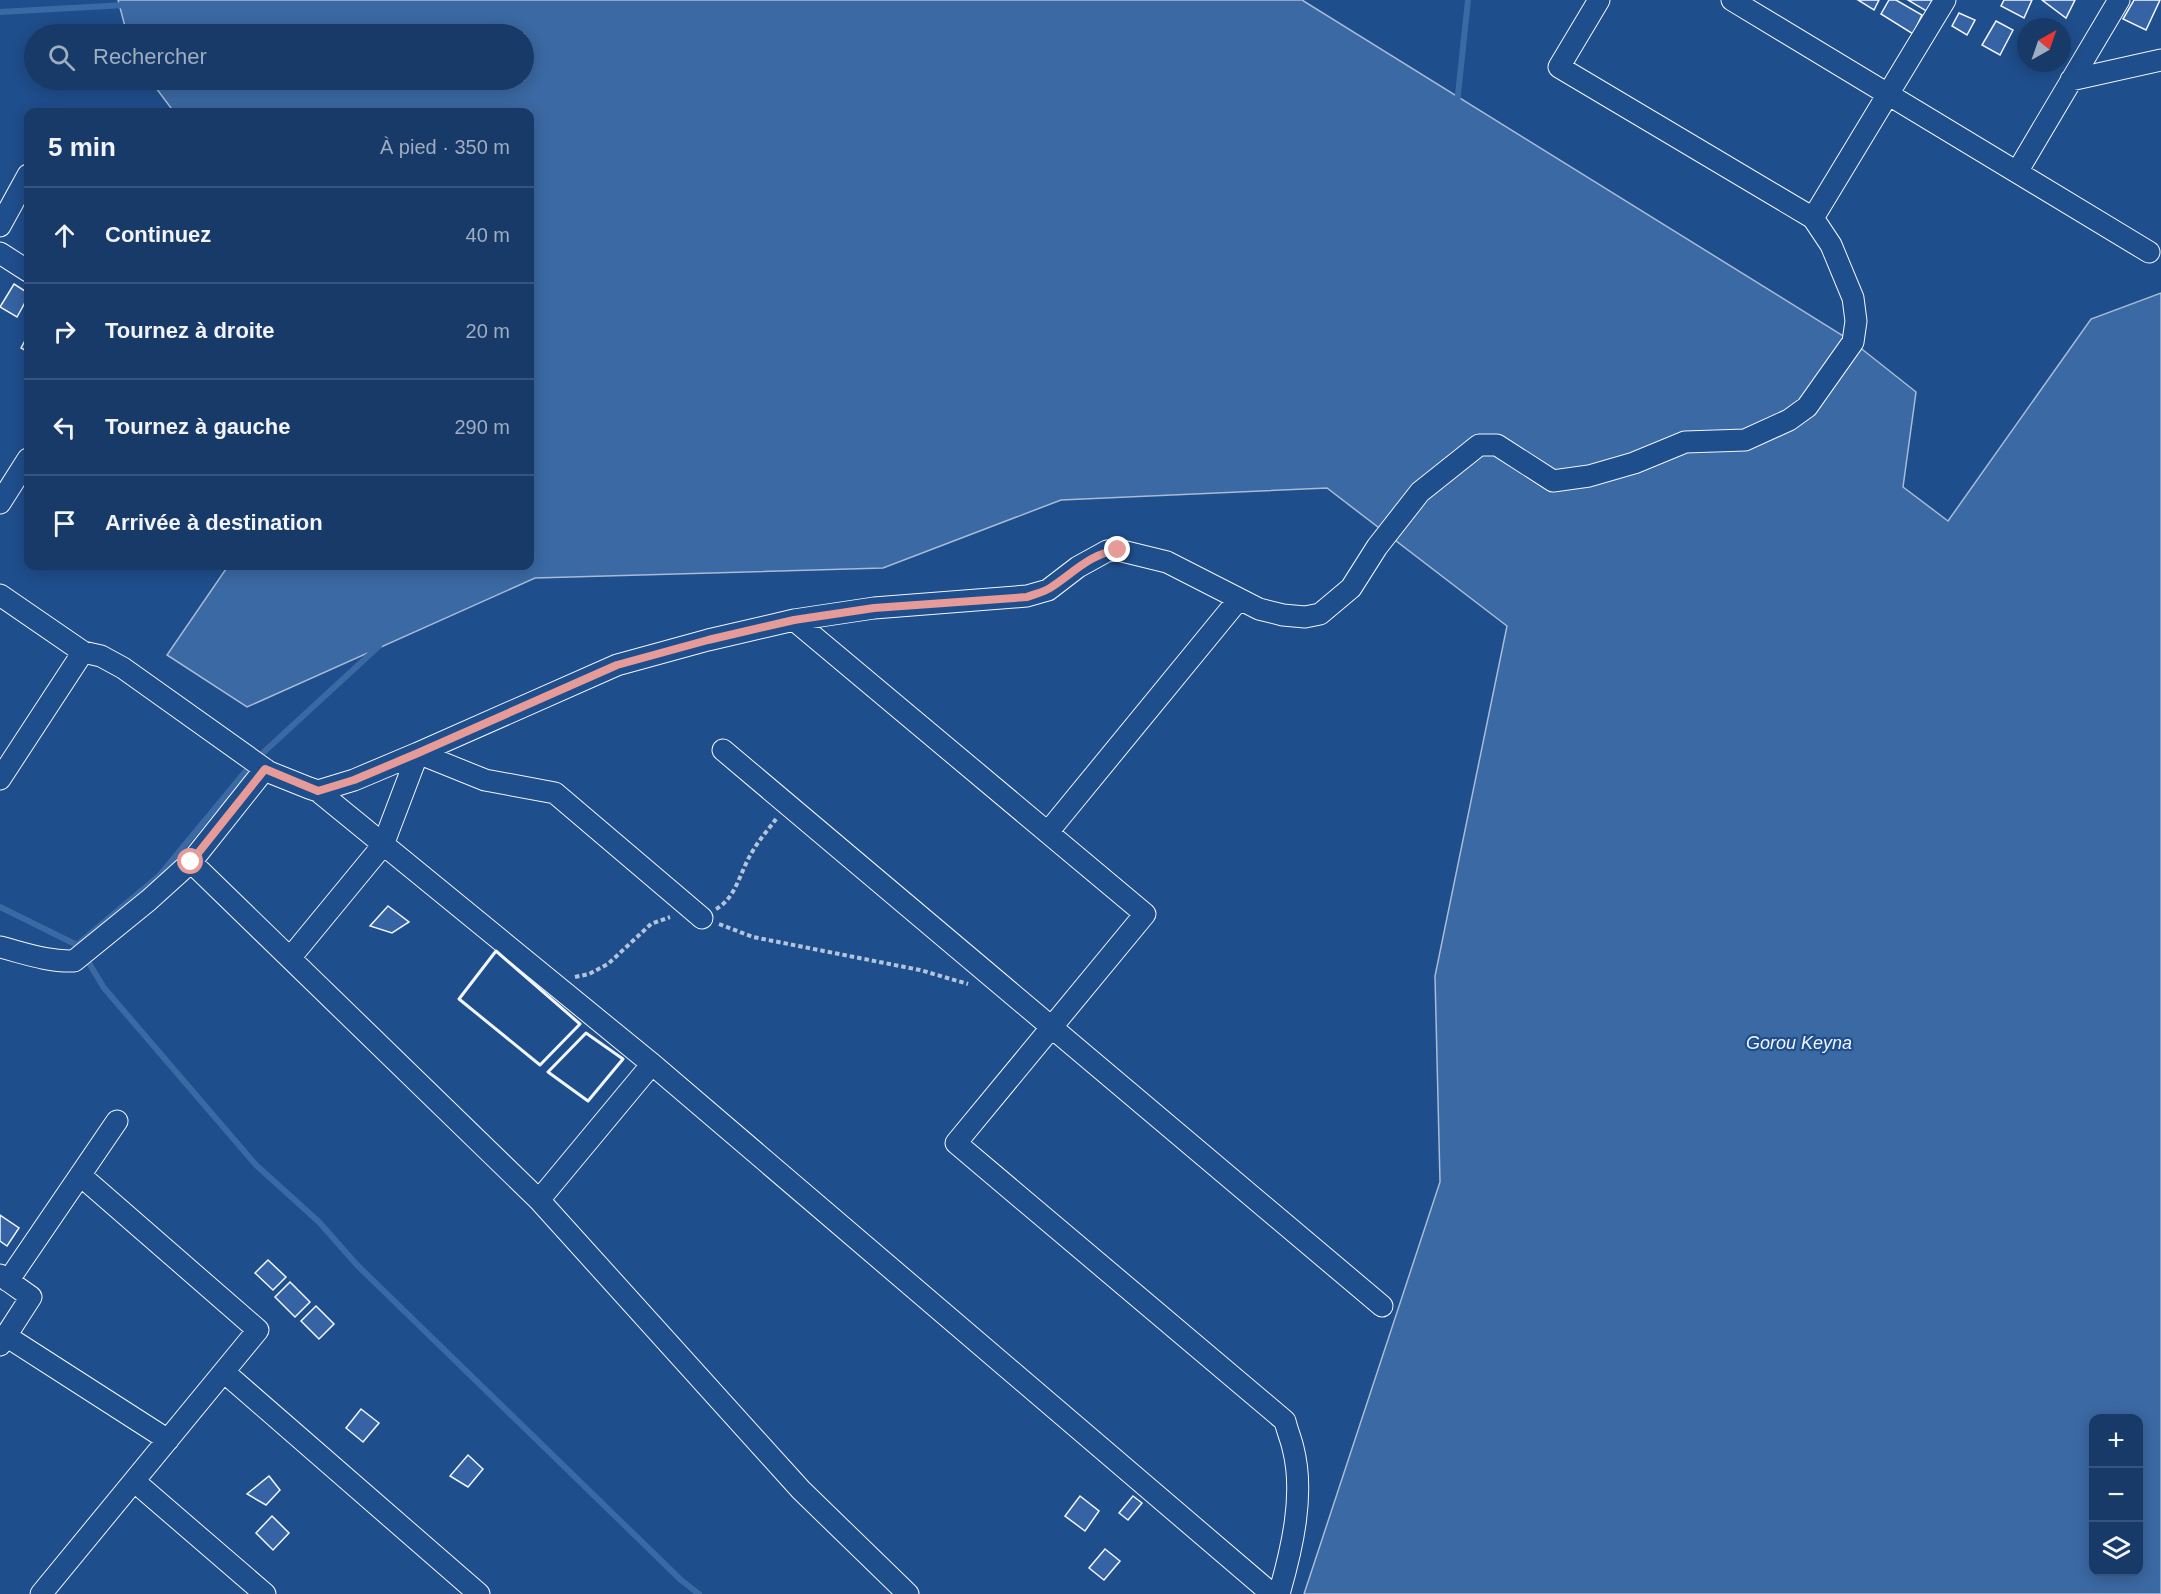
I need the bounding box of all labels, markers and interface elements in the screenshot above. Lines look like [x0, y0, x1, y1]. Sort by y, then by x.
north arrow [2017, 18, 2071, 72]
search box [24, 24, 534, 90]
icon: search [45, 41, 78, 74]
text: Rechercher [93, 44, 207, 69]
text: 5 min [48, 132, 116, 162]
text: À pied · 350 m [380, 136, 510, 158]
icon: ahead [48, 219, 81, 252]
text: Continuez [105, 222, 211, 247]
text: 40 m [466, 224, 510, 246]
icon: right [48, 315, 81, 348]
text: Tournez à droite [105, 318, 275, 343]
text: 20 m [466, 320, 510, 342]
icon: left [48, 411, 81, 444]
text: Tournez à gauche [105, 414, 290, 439]
text: 290 m [454, 416, 510, 438]
icon: arrive [48, 507, 81, 540]
text: Arrivée à destination [105, 510, 323, 535]
route end [1104, 536, 1130, 562]
route start [177, 848, 203, 874]
water label: Gorou Keyna [1746, 1033, 1852, 1053]
map controls [2089, 1414, 2143, 1576]
button: + [2089, 1414, 2143, 1468]
button: − [2089, 1468, 2143, 1522]
button: layers [2089, 1522, 2143, 1576]

